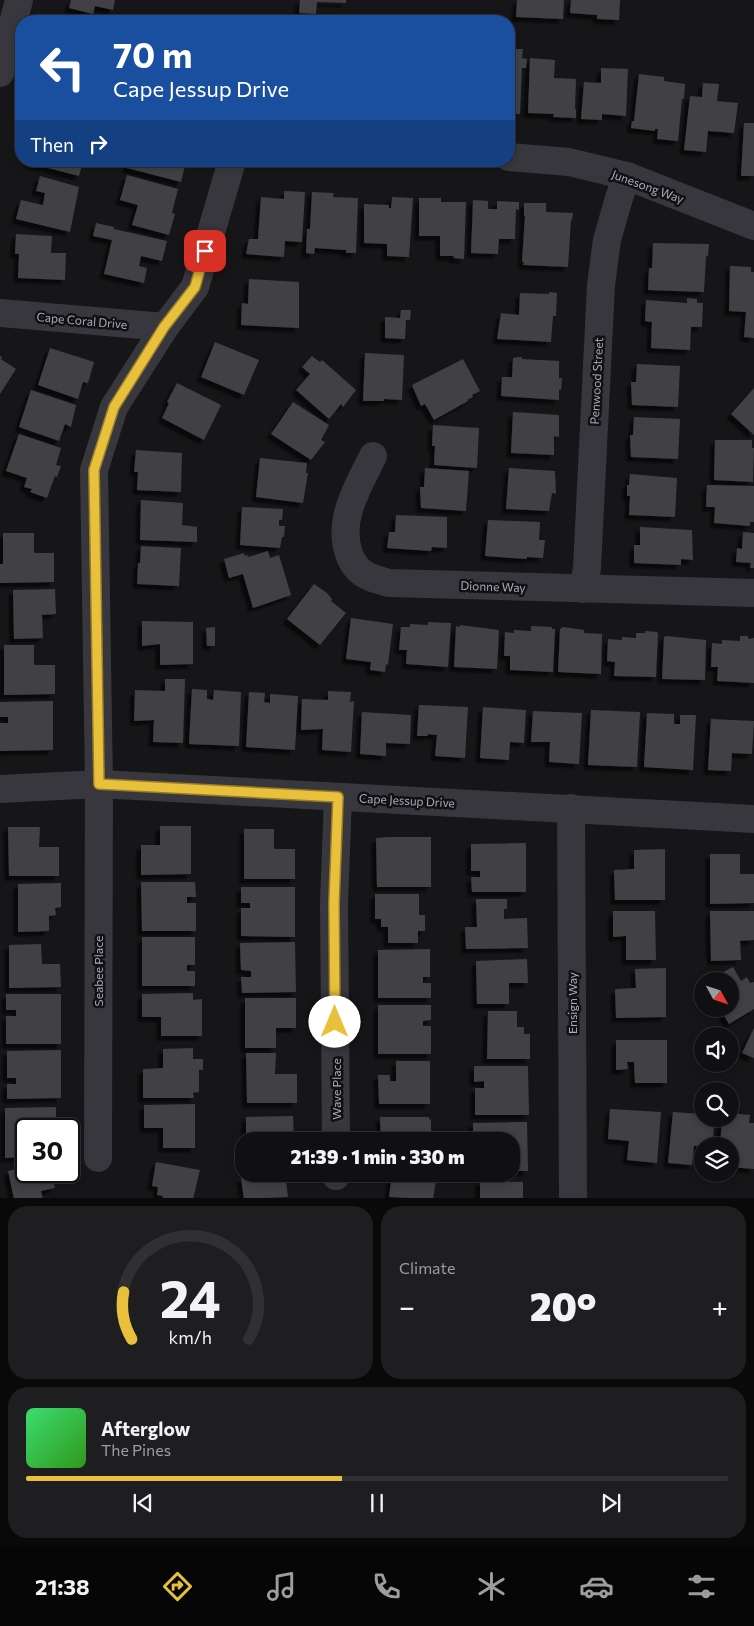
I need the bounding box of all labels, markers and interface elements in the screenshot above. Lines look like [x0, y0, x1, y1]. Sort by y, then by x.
text: 70 m [113, 32, 193, 75]
icon: left [30, 35, 95, 100]
text: Cape Jessup Drive [113, 75, 289, 102]
icon: right [84, 130, 112, 158]
text: Then [30, 133, 74, 156]
street label: Junesong Way [610, 166, 686, 206]
pin [184, 230, 226, 272]
icon: arrive [191, 237, 219, 265]
street label: Cape Coral Drive [36, 309, 128, 331]
street label: Penwood Street [587, 337, 605, 425]
street label: Dionne Way [460, 578, 526, 594]
street label: Cape Jessup Drive [359, 790, 455, 811]
street label: Seabee Place [91, 936, 105, 1006]
street label: Ensign Way [565, 972, 579, 1034]
north arrow [694, 972, 739, 1018]
map controls [694, 972, 739, 1182]
position arrow [308, 995, 360, 1047]
button: sound [694, 1027, 739, 1072]
street label: Wave Place [329, 1058, 343, 1120]
button: search [694, 1082, 739, 1127]
speed limit sign: 30 [15, 1118, 80, 1183]
button: layers [694, 1137, 739, 1182]
text: 21:39 · 1 min · 330 m [290, 1145, 465, 1168]
text: Climate [399, 1258, 455, 1277]
text: 24 [160, 1265, 221, 1329]
text: 20° [530, 1282, 597, 1329]
text: − [399, 1289, 415, 1323]
text: + [712, 1289, 728, 1323]
text: km/h [169, 1326, 212, 1348]
text: Afterglow [101, 1417, 190, 1440]
text: The Pines [101, 1440, 171, 1459]
icon: previous [129, 1489, 157, 1517]
icon: pause [363, 1489, 391, 1517]
icon: next [597, 1489, 625, 1517]
icon: directions [160, 1569, 195, 1604]
icon: music [264, 1569, 299, 1604]
icon: phone [369, 1569, 404, 1604]
icon: climate [474, 1569, 509, 1604]
icon: car [579, 1569, 614, 1604]
icon: filters [684, 1569, 719, 1604]
text: 21:38 [35, 1573, 90, 1600]

